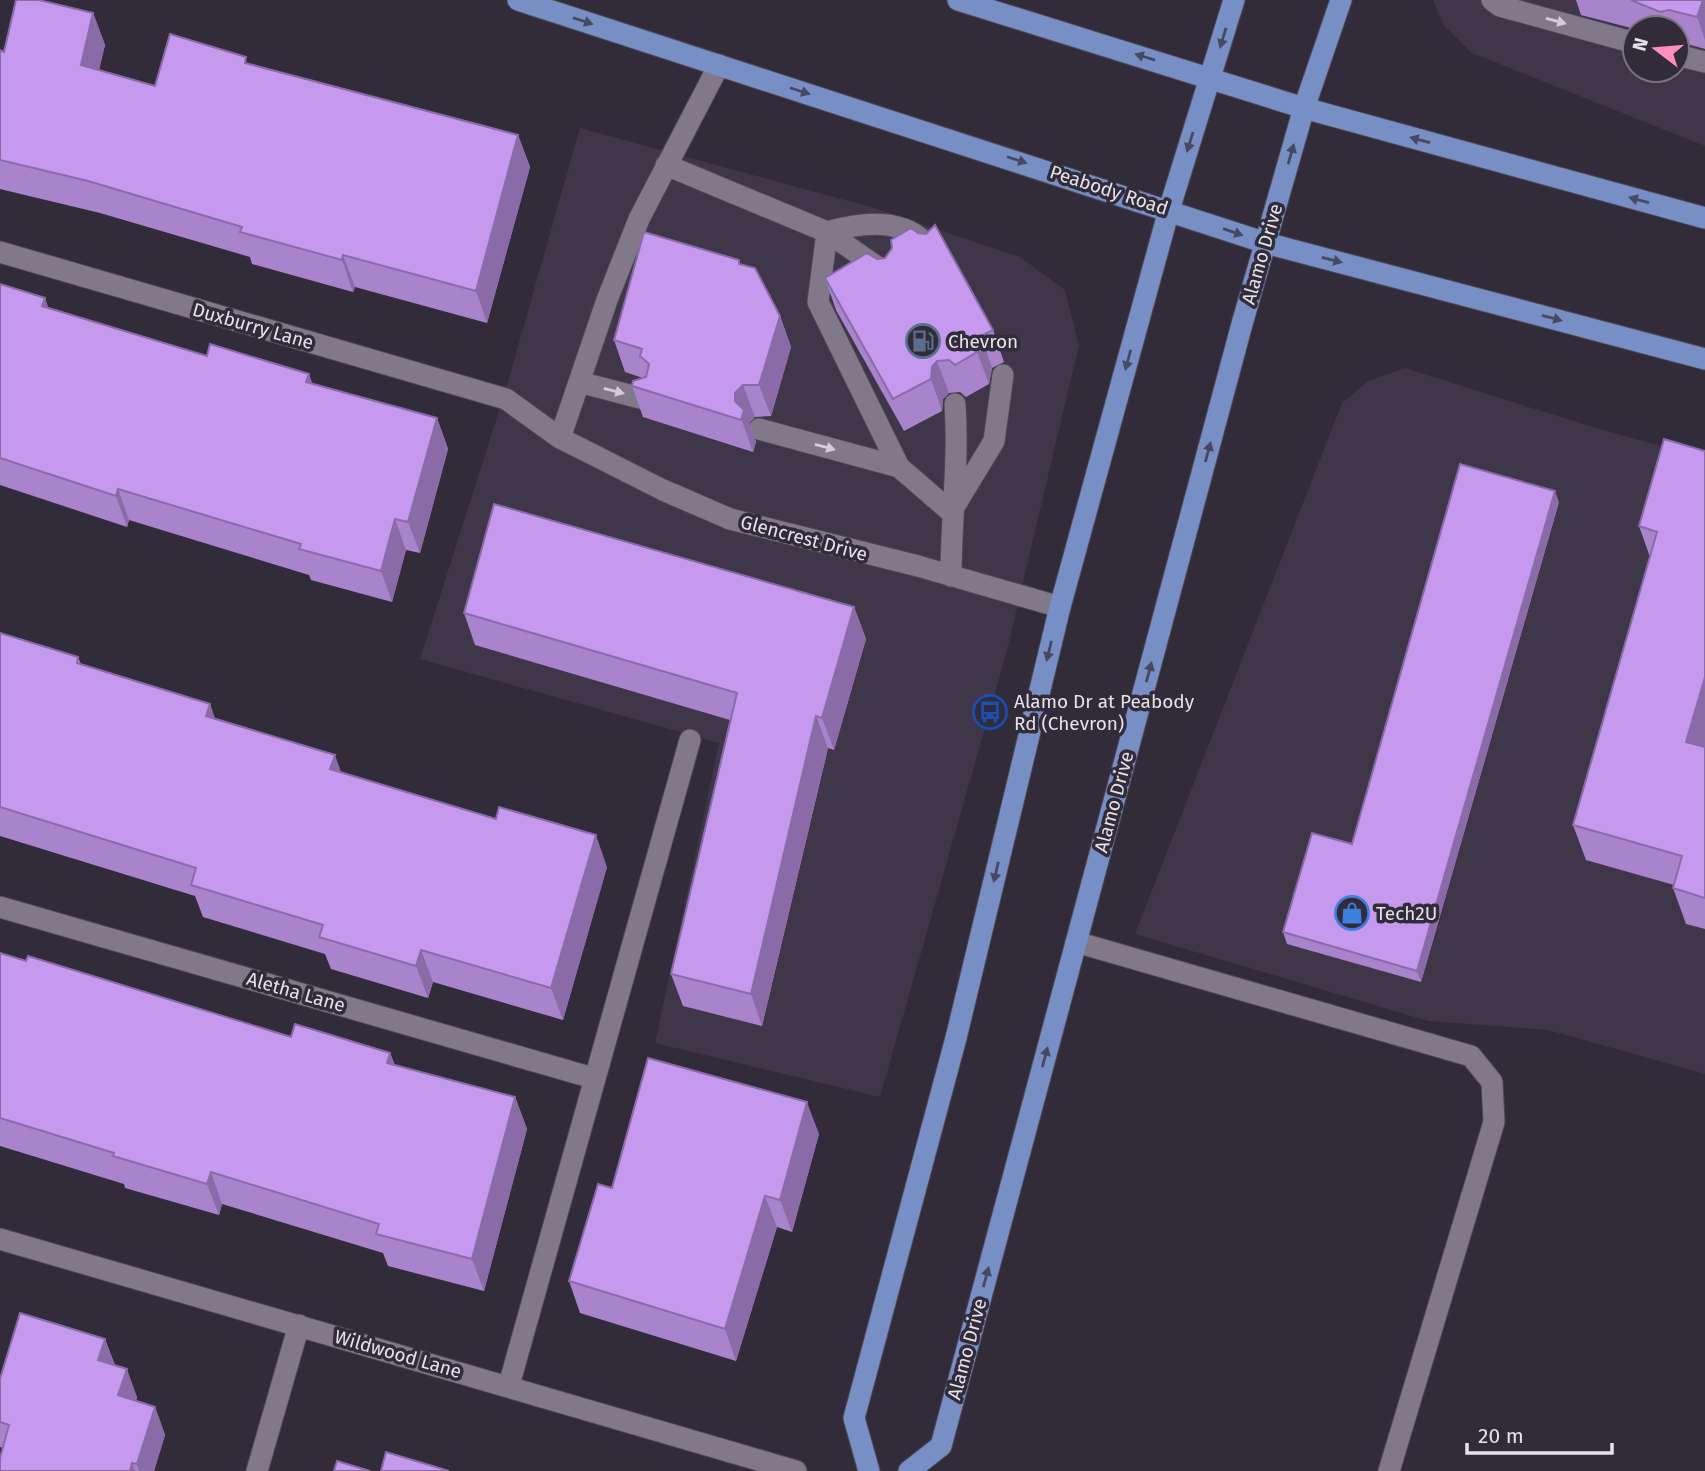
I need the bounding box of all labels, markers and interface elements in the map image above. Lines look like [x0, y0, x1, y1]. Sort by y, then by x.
north arrow [1621, 14, 1691, 84]
one-way arrow [573, 16, 594, 27]
one-way arrow [1546, 17, 1567, 27]
one-way arrow [1217, 28, 1227, 49]
text: N [1627, 35, 1653, 54]
one-way arrow [1135, 51, 1156, 61]
one-way arrow [790, 86, 811, 96]
one-way arrow [1185, 131, 1195, 152]
one-way arrow [1409, 134, 1431, 145]
one-way arrow [1286, 143, 1297, 165]
one-way arrow [1006, 156, 1027, 166]
street label: Peabody Road [1047, 160, 1171, 220]
one-way arrow [1628, 194, 1650, 205]
street label: Alamo Drive [1237, 201, 1287, 307]
one-way arrow [1222, 227, 1243, 238]
one-way arrow [1321, 255, 1343, 266]
street label: Duxburry Lane [190, 298, 316, 354]
one-way arrow [1541, 313, 1563, 324]
fuel station icon: Chevron [904, 322, 942, 360]
place label: Chevron [948, 330, 1018, 353]
one-way arrow [1122, 350, 1132, 371]
one-way arrow [603, 386, 625, 397]
one-way arrow [1203, 441, 1213, 462]
one-way arrow [815, 442, 836, 452]
street label: Glencrest Drive [738, 510, 870, 566]
one-way arrow [1043, 640, 1054, 662]
one-way arrow [1144, 661, 1154, 682]
place label: Alamo Dr at Peabody Rd (Chevron) [1014, 690, 1195, 735]
bus stop icon: Alamo Dr at Peabody Rd (Chevron) [971, 693, 1009, 731]
street label: Alamo Drive [1089, 749, 1139, 855]
one-way arrow [990, 861, 1001, 883]
shop icon: Tech2U [1333, 894, 1371, 932]
place label: Tech2U [1376, 902, 1437, 925]
street label: Aletha Lane [244, 967, 348, 1017]
one-way arrow [1041, 1046, 1051, 1067]
one-way arrow [982, 1266, 992, 1287]
street label: Alamo Drive [942, 1296, 992, 1402]
street label: Wildwood Lane [332, 1325, 464, 1383]
scale bar [1467, 1412, 1612, 1456]
text: 20 m [1478, 1423, 1524, 1449]

